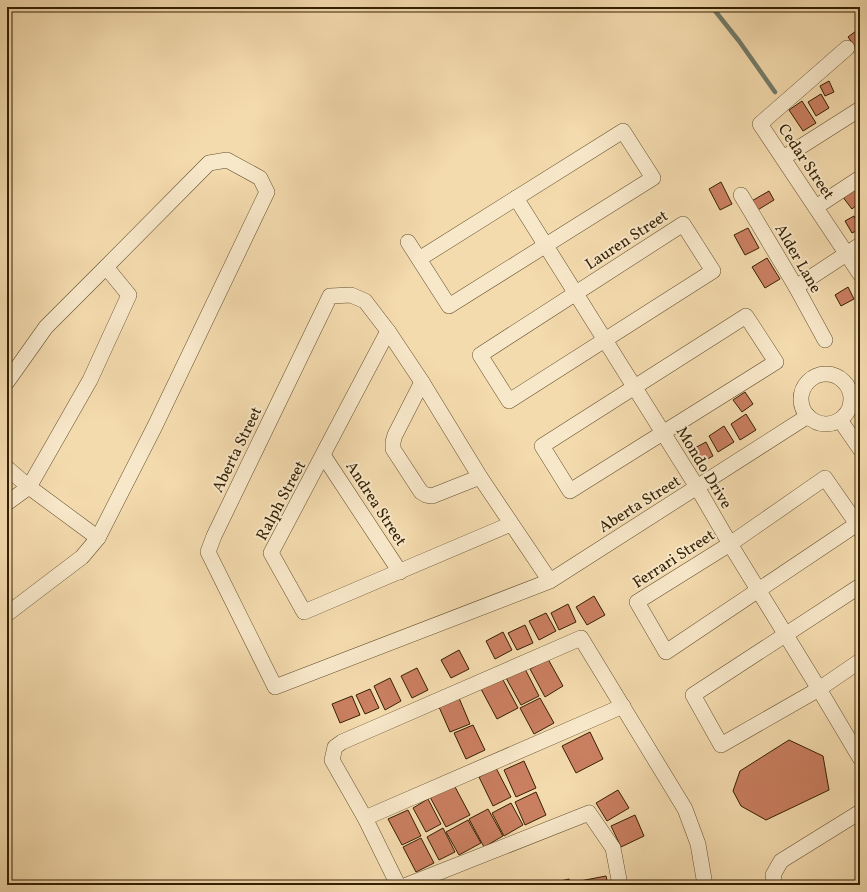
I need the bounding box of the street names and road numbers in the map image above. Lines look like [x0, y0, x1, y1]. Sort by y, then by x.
street label: Cedar Street [772, 120, 839, 205]
street label: Lauren Street [581, 205, 673, 276]
street label: Alder Lane [769, 220, 826, 298]
street label: Aberta Street [208, 403, 268, 497]
street label: Mondo Drive [670, 423, 737, 513]
street label: Ralph Street [252, 457, 312, 545]
street label: Andrea Street [340, 457, 411, 551]
street label: Aberta Street [595, 471, 686, 539]
street label: Ferrari Street [629, 525, 720, 594]

